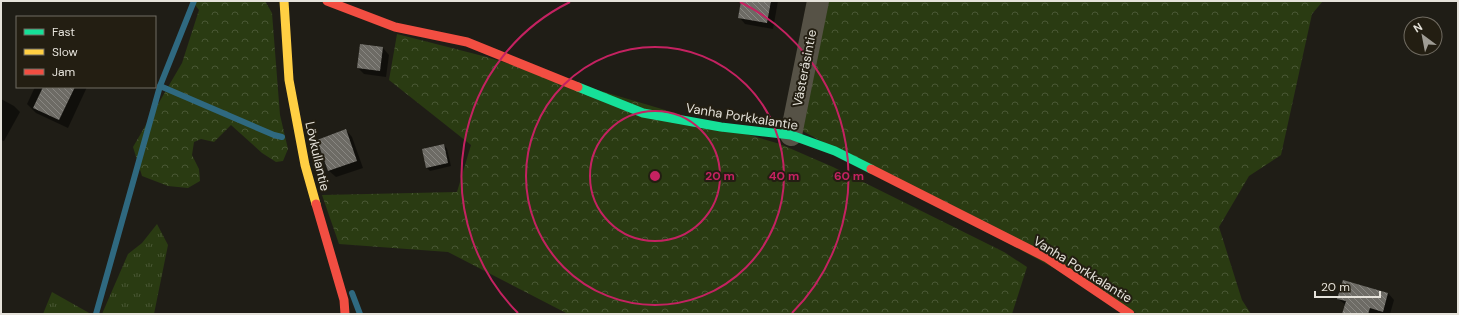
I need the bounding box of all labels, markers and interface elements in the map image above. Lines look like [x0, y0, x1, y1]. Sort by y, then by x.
legend [16, 16, 156, 88]
north arrow [1403, 16, 1443, 56]
text: N [1411, 19, 1425, 36]
text: Fast [52, 24, 75, 40]
street label: Västeråsintie [789, 28, 820, 108]
text: Slow [52, 44, 78, 60]
text: Jam [52, 64, 75, 80]
street label: Vanha Porkkalantie [685, 99, 799, 134]
street label: Lövkullantie [301, 120, 334, 192]
text: 20 m [705, 168, 735, 184]
text: 40 m [769, 168, 799, 184]
text: 60 m [834, 168, 864, 184]
centre of rings [648, 169, 662, 183]
street label: Vanha Porkkalantie [1030, 232, 1135, 307]
scale bar [1315, 273, 1380, 299]
text: 20 m [1321, 279, 1350, 295]

